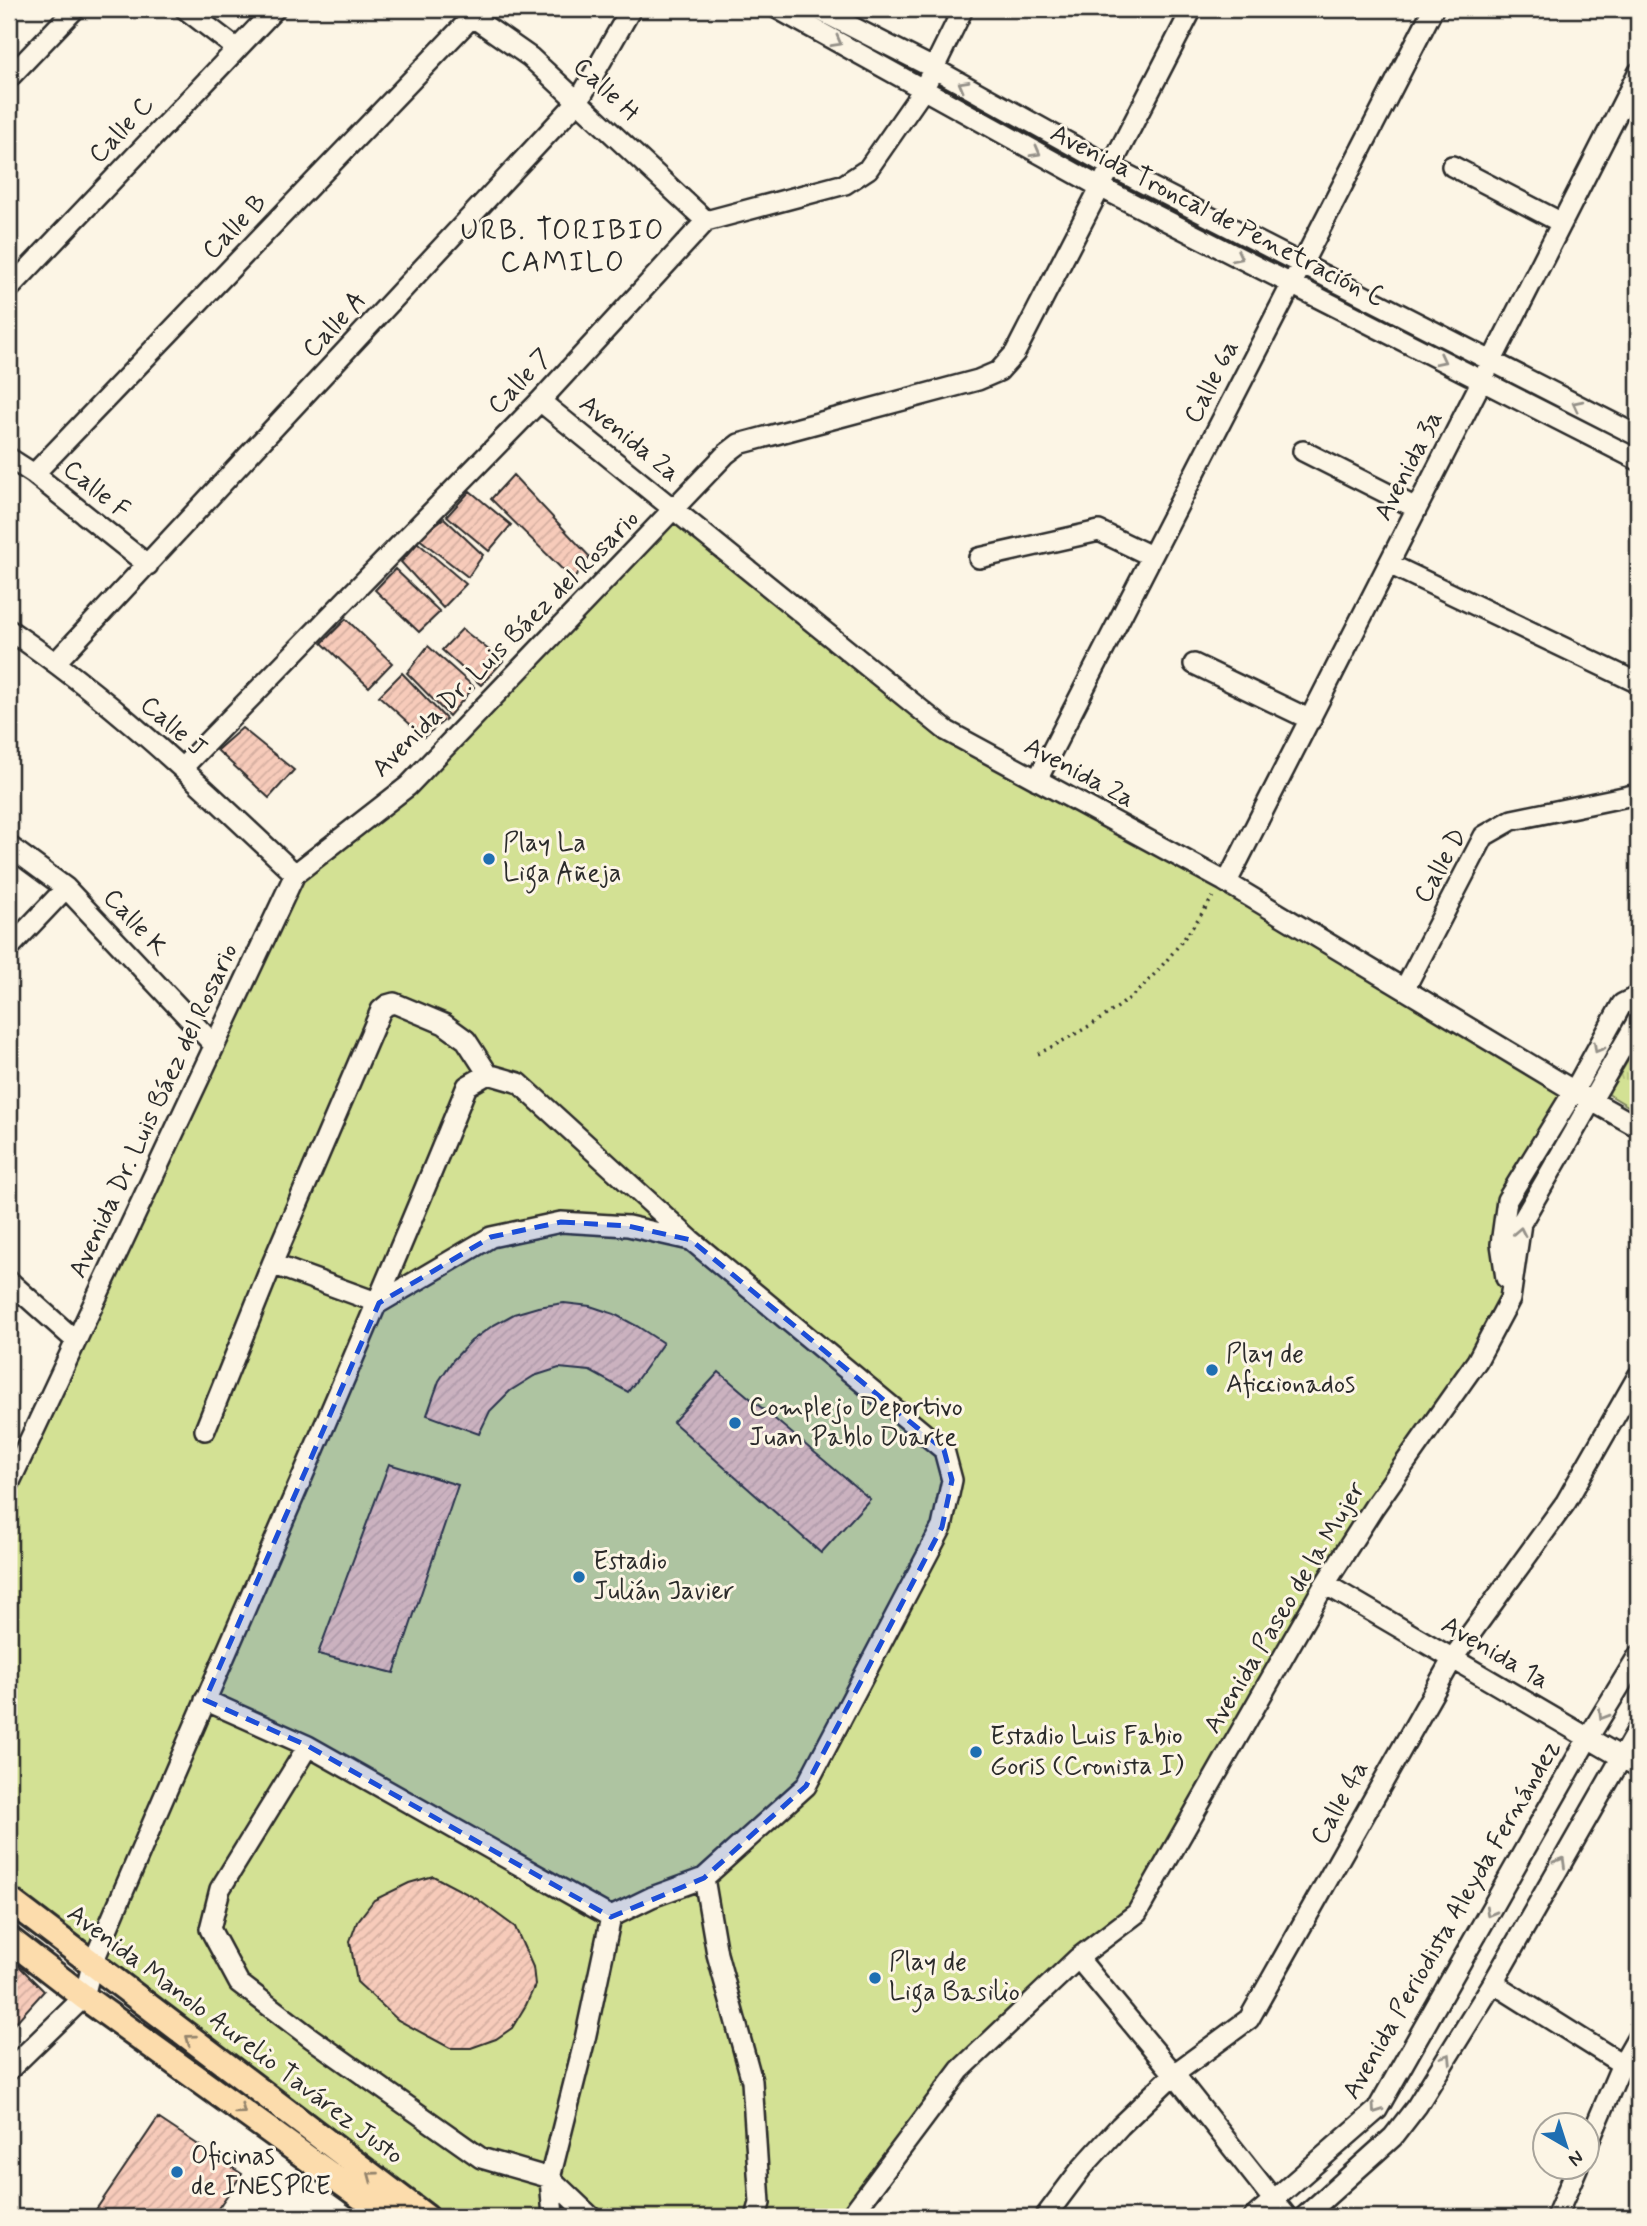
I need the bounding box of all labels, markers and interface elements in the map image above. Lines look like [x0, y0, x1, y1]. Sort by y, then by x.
one-way arrow [830, 34, 843, 47]
street label: Calle H [565, 50, 647, 130]
one-way arrow [958, 79, 970, 93]
street label: Calle C [82, 89, 162, 171]
street label: Avenida Troncal de Penetración C [1044, 117, 1390, 315]
one-way arrow [1029, 144, 1042, 157]
street label: Calle B [195, 187, 275, 267]
district label: URB. TORIBIO CAMILO [461, 213, 665, 282]
one-way arrow [1231, 249, 1243, 263]
street label: Calle A [295, 284, 375, 366]
street label: Calle 6a [1177, 334, 1247, 430]
street label: Calle 7 [481, 342, 559, 422]
one-way arrow [1434, 351, 1446, 365]
street label: Avenida 2a [572, 388, 686, 490]
one-way arrow [1572, 400, 1585, 414]
street label: Avenida 3a [1367, 405, 1451, 527]
street label: Calle F [55, 453, 137, 527]
street label: Avenida Dr. Luis Báez del Rosario [365, 503, 647, 785]
street label: Calle J [132, 689, 214, 765]
street label: Avenida 2a [1018, 730, 1140, 816]
street label: Calle D [1407, 822, 1475, 910]
place label: Play La Liga Añeja [503, 827, 622, 894]
marker: Play La Liga Añeja [481, 851, 497, 867]
street label: Calle K [95, 882, 176, 965]
street label: Avenida Dr. Luis Báez del Rosario [61, 938, 247, 1284]
one-way arrow [1593, 1041, 1606, 1053]
one-way arrow [1512, 1226, 1527, 1238]
place label: Play de Aficcionados [1226, 1338, 1355, 1402]
marker: Play de Aficcionados [1204, 1362, 1220, 1378]
place label: Complejo Deportivo Juan Pablo Duarte [749, 1391, 963, 1455]
marker: Complejo Deportivo Juan Pablo Duarte [727, 1415, 743, 1431]
street label: Avenida Paseo de la Mujer [1196, 1476, 1374, 1740]
place label: Estadio Julián Javier [593, 1545, 735, 1609]
marker: Estadio Julián Javier [571, 1569, 587, 1585]
street label: Avenida 1a [1435, 1608, 1555, 1698]
one-way arrow [1598, 1707, 1611, 1720]
place label: Estadio Luis Fabio Goris (Cronista I) [990, 1720, 1184, 1784]
street label: Avenida Periodista Aleyda Fernández [1335, 1734, 1569, 2106]
marker: Estadio Luis Fabio Goris (Cronista I) [968, 1744, 984, 1760]
street label: Calle 4a [1303, 1755, 1377, 1851]
one-way arrow [1553, 1856, 1566, 1869]
street label: Avenida Manolo Aurelio Tavárez Justo [60, 1897, 410, 2173]
one-way arrow [1485, 1905, 1498, 1918]
place label: Play de Liga Basilio [889, 1946, 1020, 2013]
marker: Play de Liga Basilio [867, 1970, 883, 1986]
one-way arrow [186, 2035, 198, 2047]
one-way arrow [1438, 2053, 1451, 2066]
one-way arrow [1372, 2101, 1384, 2114]
one-way arrow [233, 2102, 246, 2115]
north arrow [1532, 2110, 1602, 2180]
place label: Oficinas de INESPRE [191, 2140, 331, 2204]
text: N [1563, 2144, 1589, 2172]
marker: Oficinas de INESPRE [169, 2164, 185, 2180]
one-way arrow [367, 2171, 380, 2184]

